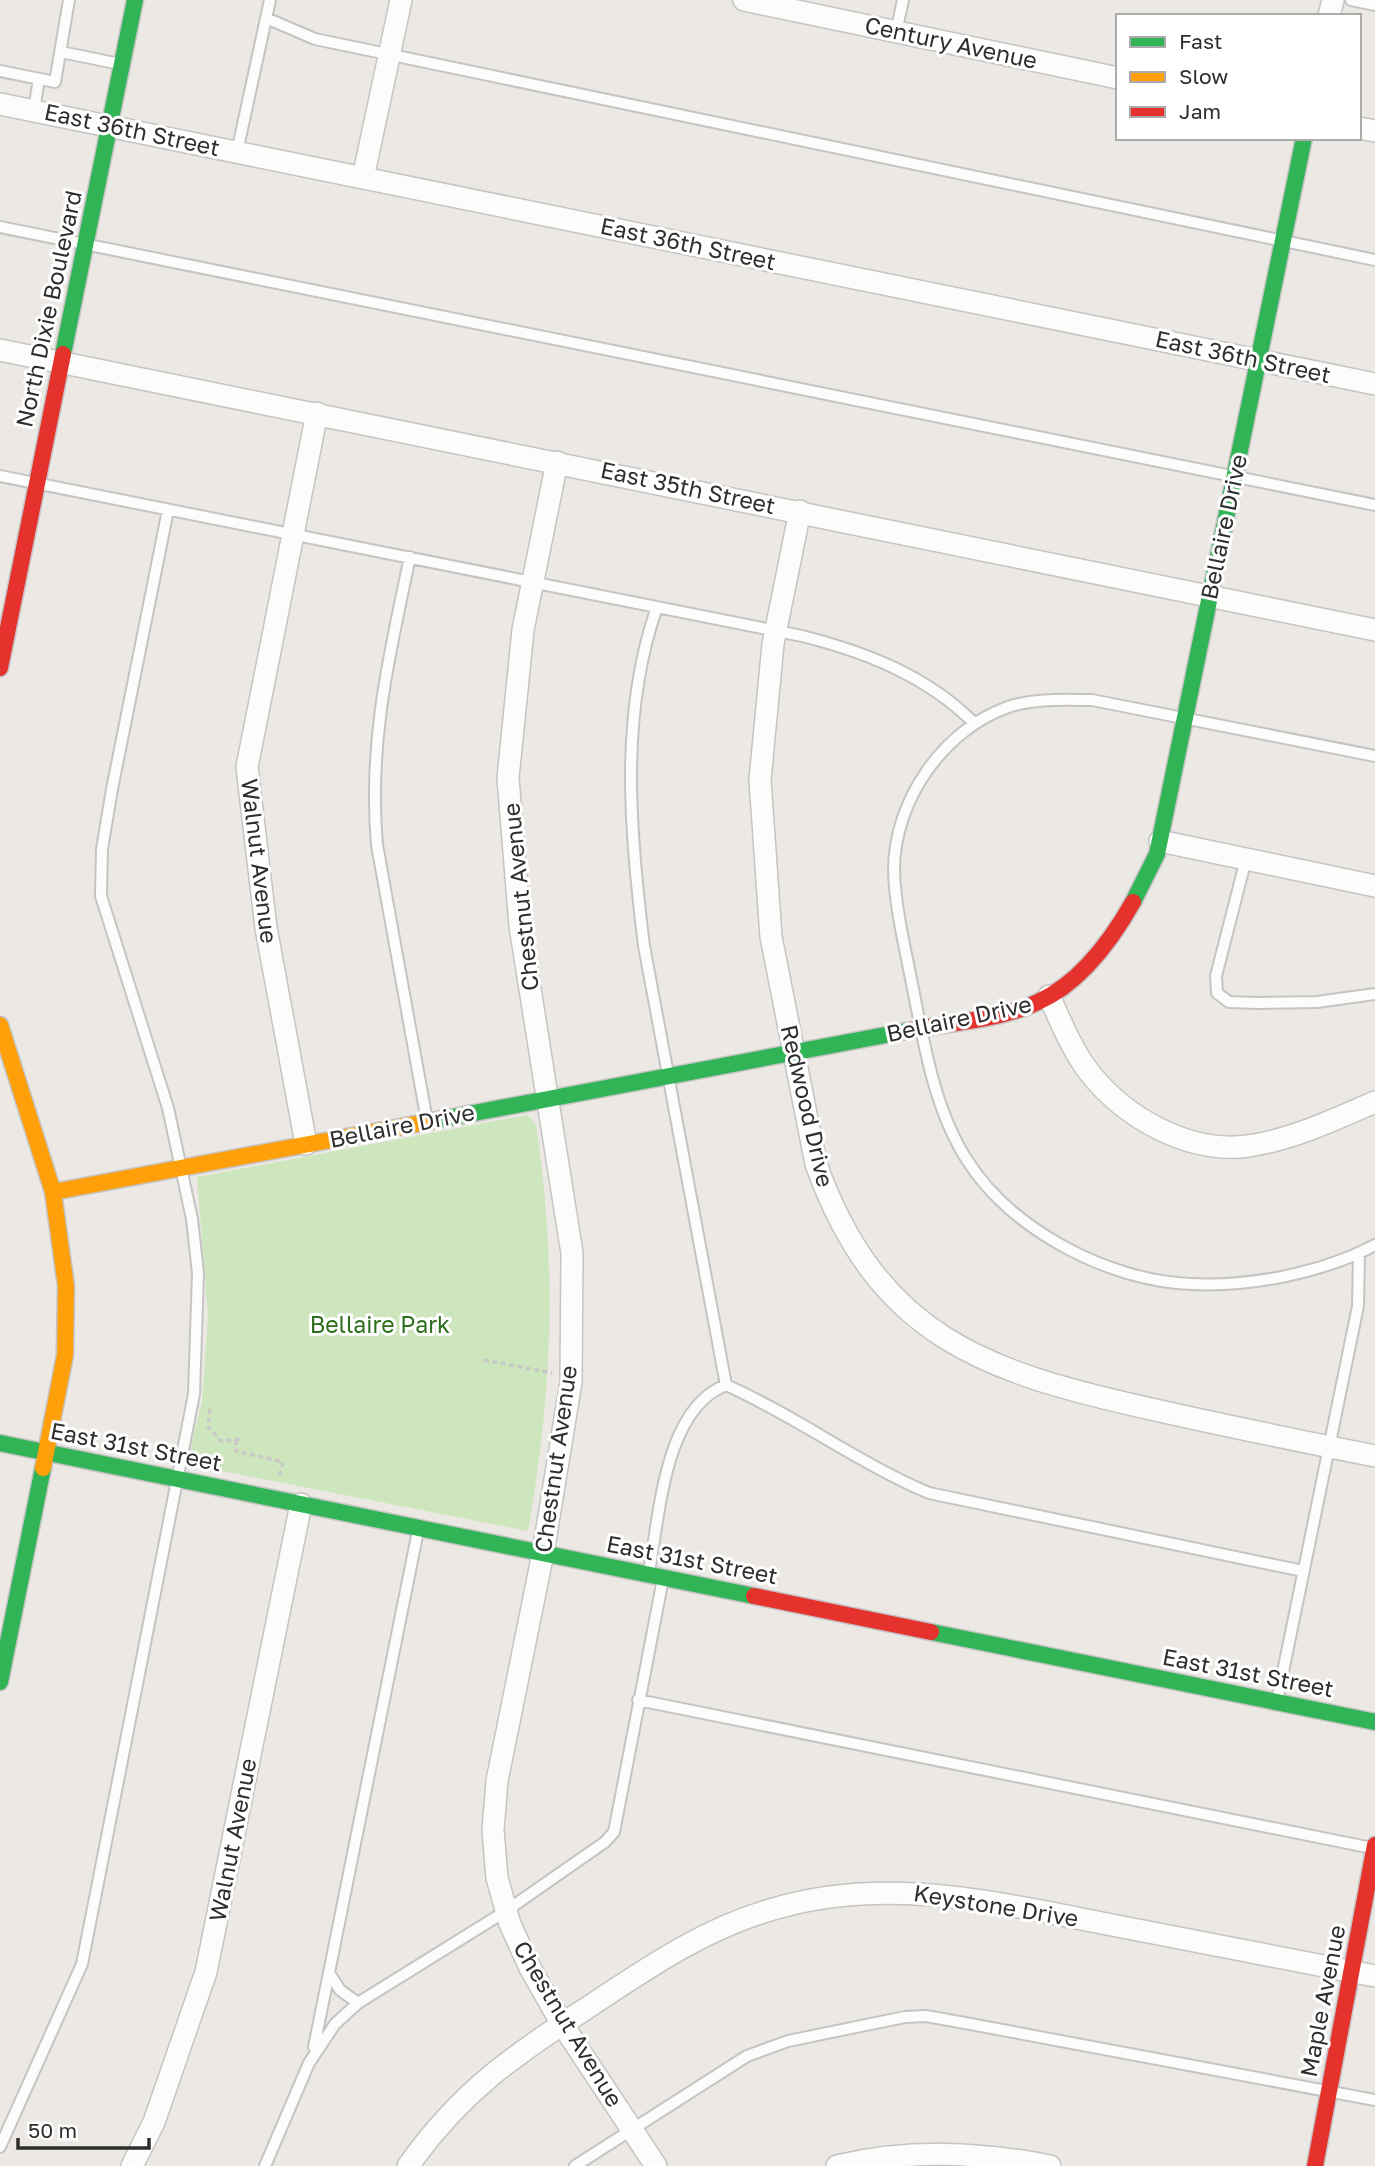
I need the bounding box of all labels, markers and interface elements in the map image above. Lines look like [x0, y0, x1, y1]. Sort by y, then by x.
street label: Century Avenue [862, 10, 1040, 74]
legend [1116, 14, 1361, 140]
text: Fast [1179, 28, 1222, 54]
text: Slow [1179, 63, 1228, 89]
street label: East 36th Street [42, 97, 222, 161]
text: Jam [1179, 98, 1221, 124]
street label: North Dixie Boulevard [9, 188, 87, 430]
street label: East 36th Street [598, 211, 778, 275]
street label: East 36th Street [1153, 324, 1333, 388]
street label: Bellaire Drive [1194, 452, 1252, 602]
street label: East 35th Street [598, 455, 778, 519]
street label: Walnut Avenue [236, 777, 284, 945]
street label: Chestnut Avenue [496, 802, 544, 992]
street label: Bellaire Drive [884, 989, 1034, 1047]
street label: Redwood Drive [776, 1022, 840, 1190]
street label: Bellaire Drive [327, 1097, 477, 1153]
park label: Bellaire Park [310, 1310, 450, 1338]
street label: Chestnut Avenue [528, 1363, 582, 1554]
street label: East 31st Street [48, 1416, 224, 1476]
street label: East 31st Street [604, 1529, 780, 1589]
street label: East 31st Street [1160, 1642, 1336, 1702]
street label: Walnut Avenue [202, 1756, 262, 1924]
street label: Keystone Drive [912, 1878, 1081, 1932]
street label: Maple Avenue [1294, 1922, 1350, 2079]
street label: Chestnut Avenue [508, 1935, 629, 2112]
scale bar [18, 2106, 149, 2150]
text: 50 m [28, 2117, 77, 2143]

